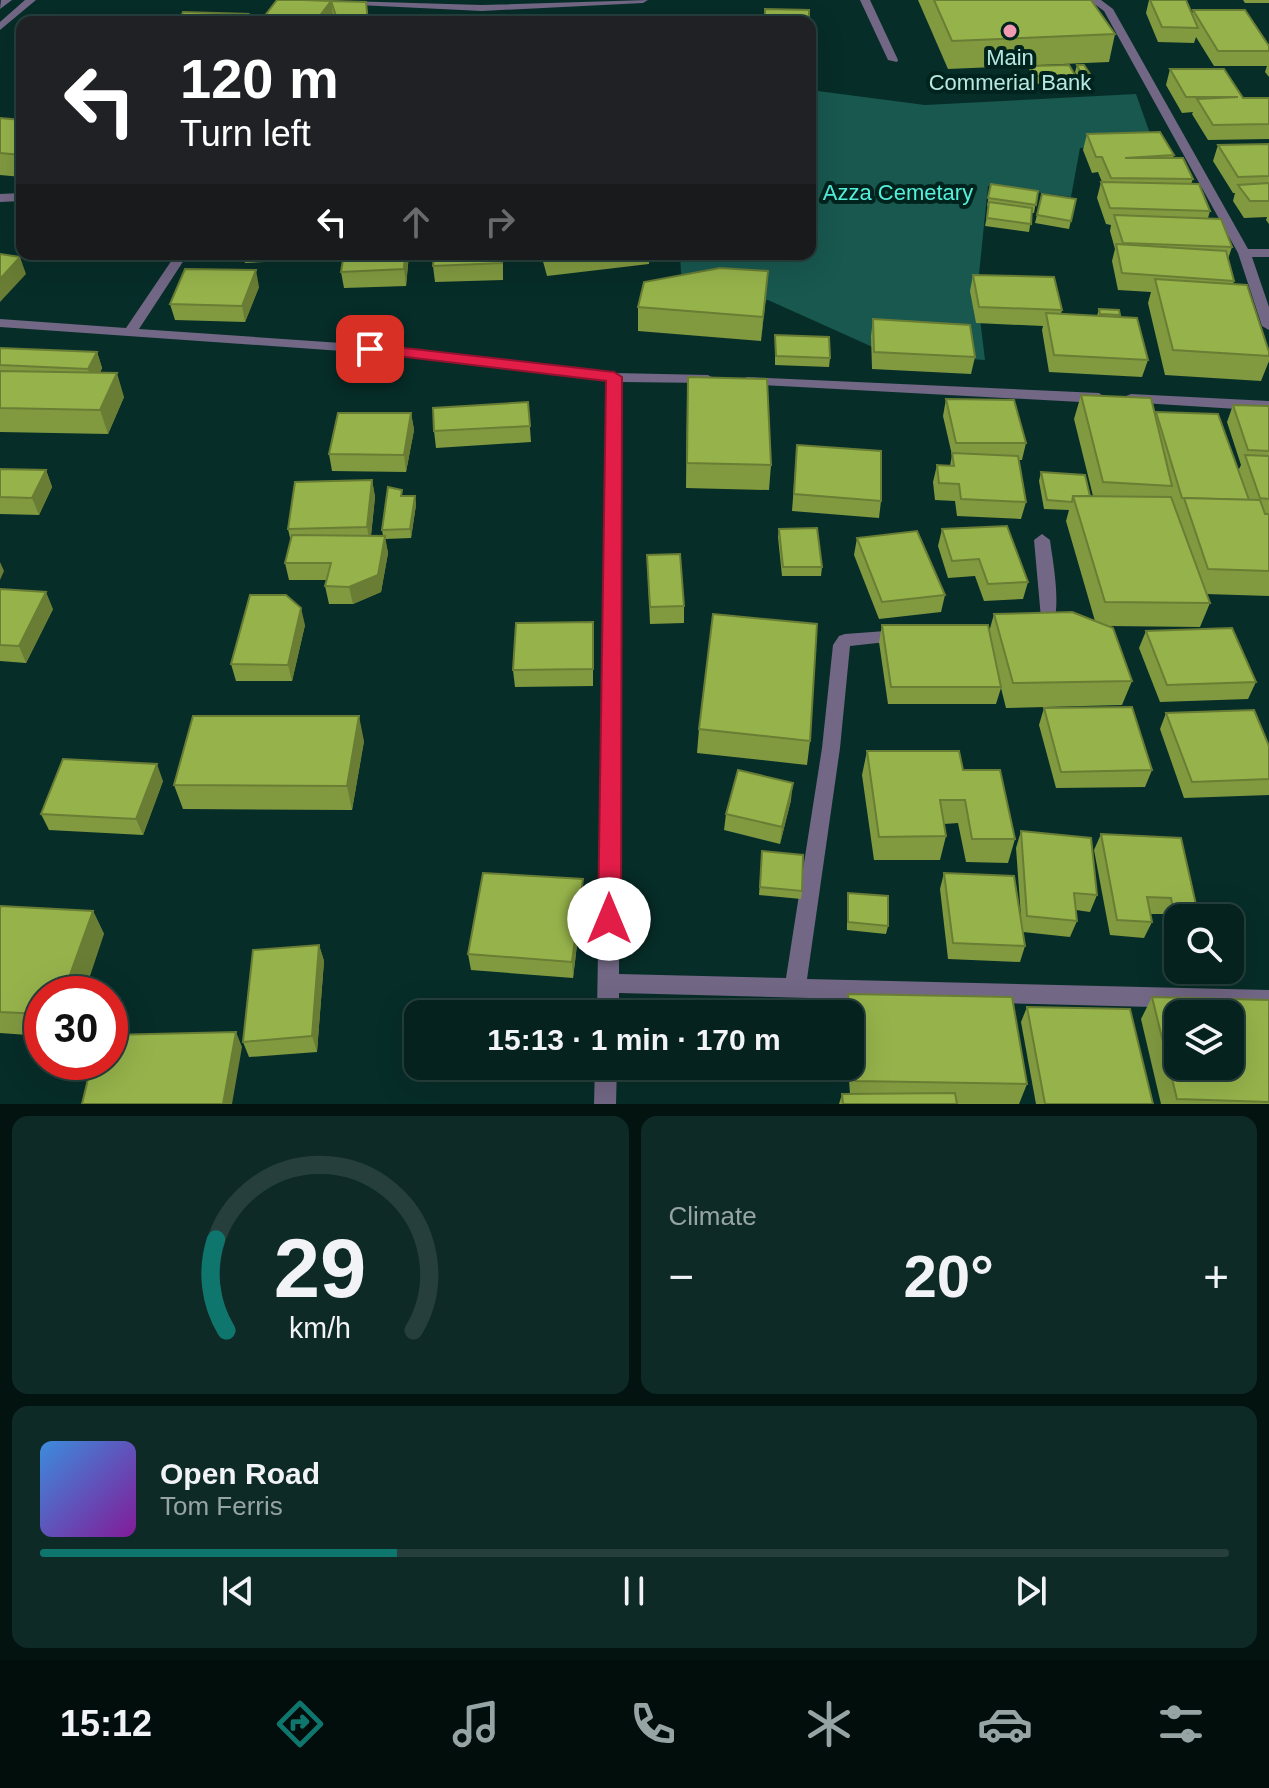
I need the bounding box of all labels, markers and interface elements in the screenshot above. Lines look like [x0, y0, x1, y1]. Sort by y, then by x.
marker: Main Commerial Bank [1001, 22, 1019, 40]
place label: Main Commerial Bank [929, 45, 1092, 95]
text: 120 m [180, 47, 339, 110]
icon: left [48, 48, 152, 152]
text: Turn left [180, 113, 311, 154]
park label: Azza Cemetary [823, 180, 973, 205]
icon: left [310, 200, 354, 244]
icon: ahead [394, 200, 438, 244]
icon: right [478, 200, 522, 244]
pin [336, 315, 404, 383]
icon: arrive [348, 327, 392, 371]
position arrow [567, 877, 651, 961]
map controls [1164, 904, 1244, 1080]
button: search [1164, 904, 1244, 984]
speed limit sign: 30 [24, 976, 128, 1080]
button: layers [1164, 1000, 1244, 1080]
text: 15:13 · 1 min · 170 m [487, 1023, 781, 1056]
text: Climate [669, 1201, 757, 1231]
text: 29 [274, 1222, 367, 1315]
text: 20° [903, 1243, 994, 1310]
text: − [669, 1252, 694, 1301]
text: + [1203, 1252, 1229, 1301]
text: km/h [289, 1312, 351, 1344]
text: Open Road [160, 1457, 320, 1490]
text: Tom Ferris [160, 1491, 283, 1521]
icon: previous [216, 1569, 260, 1613]
icon: pause [612, 1569, 656, 1613]
icon: next [1009, 1569, 1053, 1613]
icon: directions [272, 1696, 328, 1752]
icon: music [448, 1696, 504, 1752]
icon: phone [625, 1696, 681, 1752]
icon: climate [801, 1696, 857, 1752]
icon: car [977, 1696, 1033, 1752]
icon: filters [1153, 1696, 1209, 1752]
text: 15:12 [60, 1703, 152, 1744]

